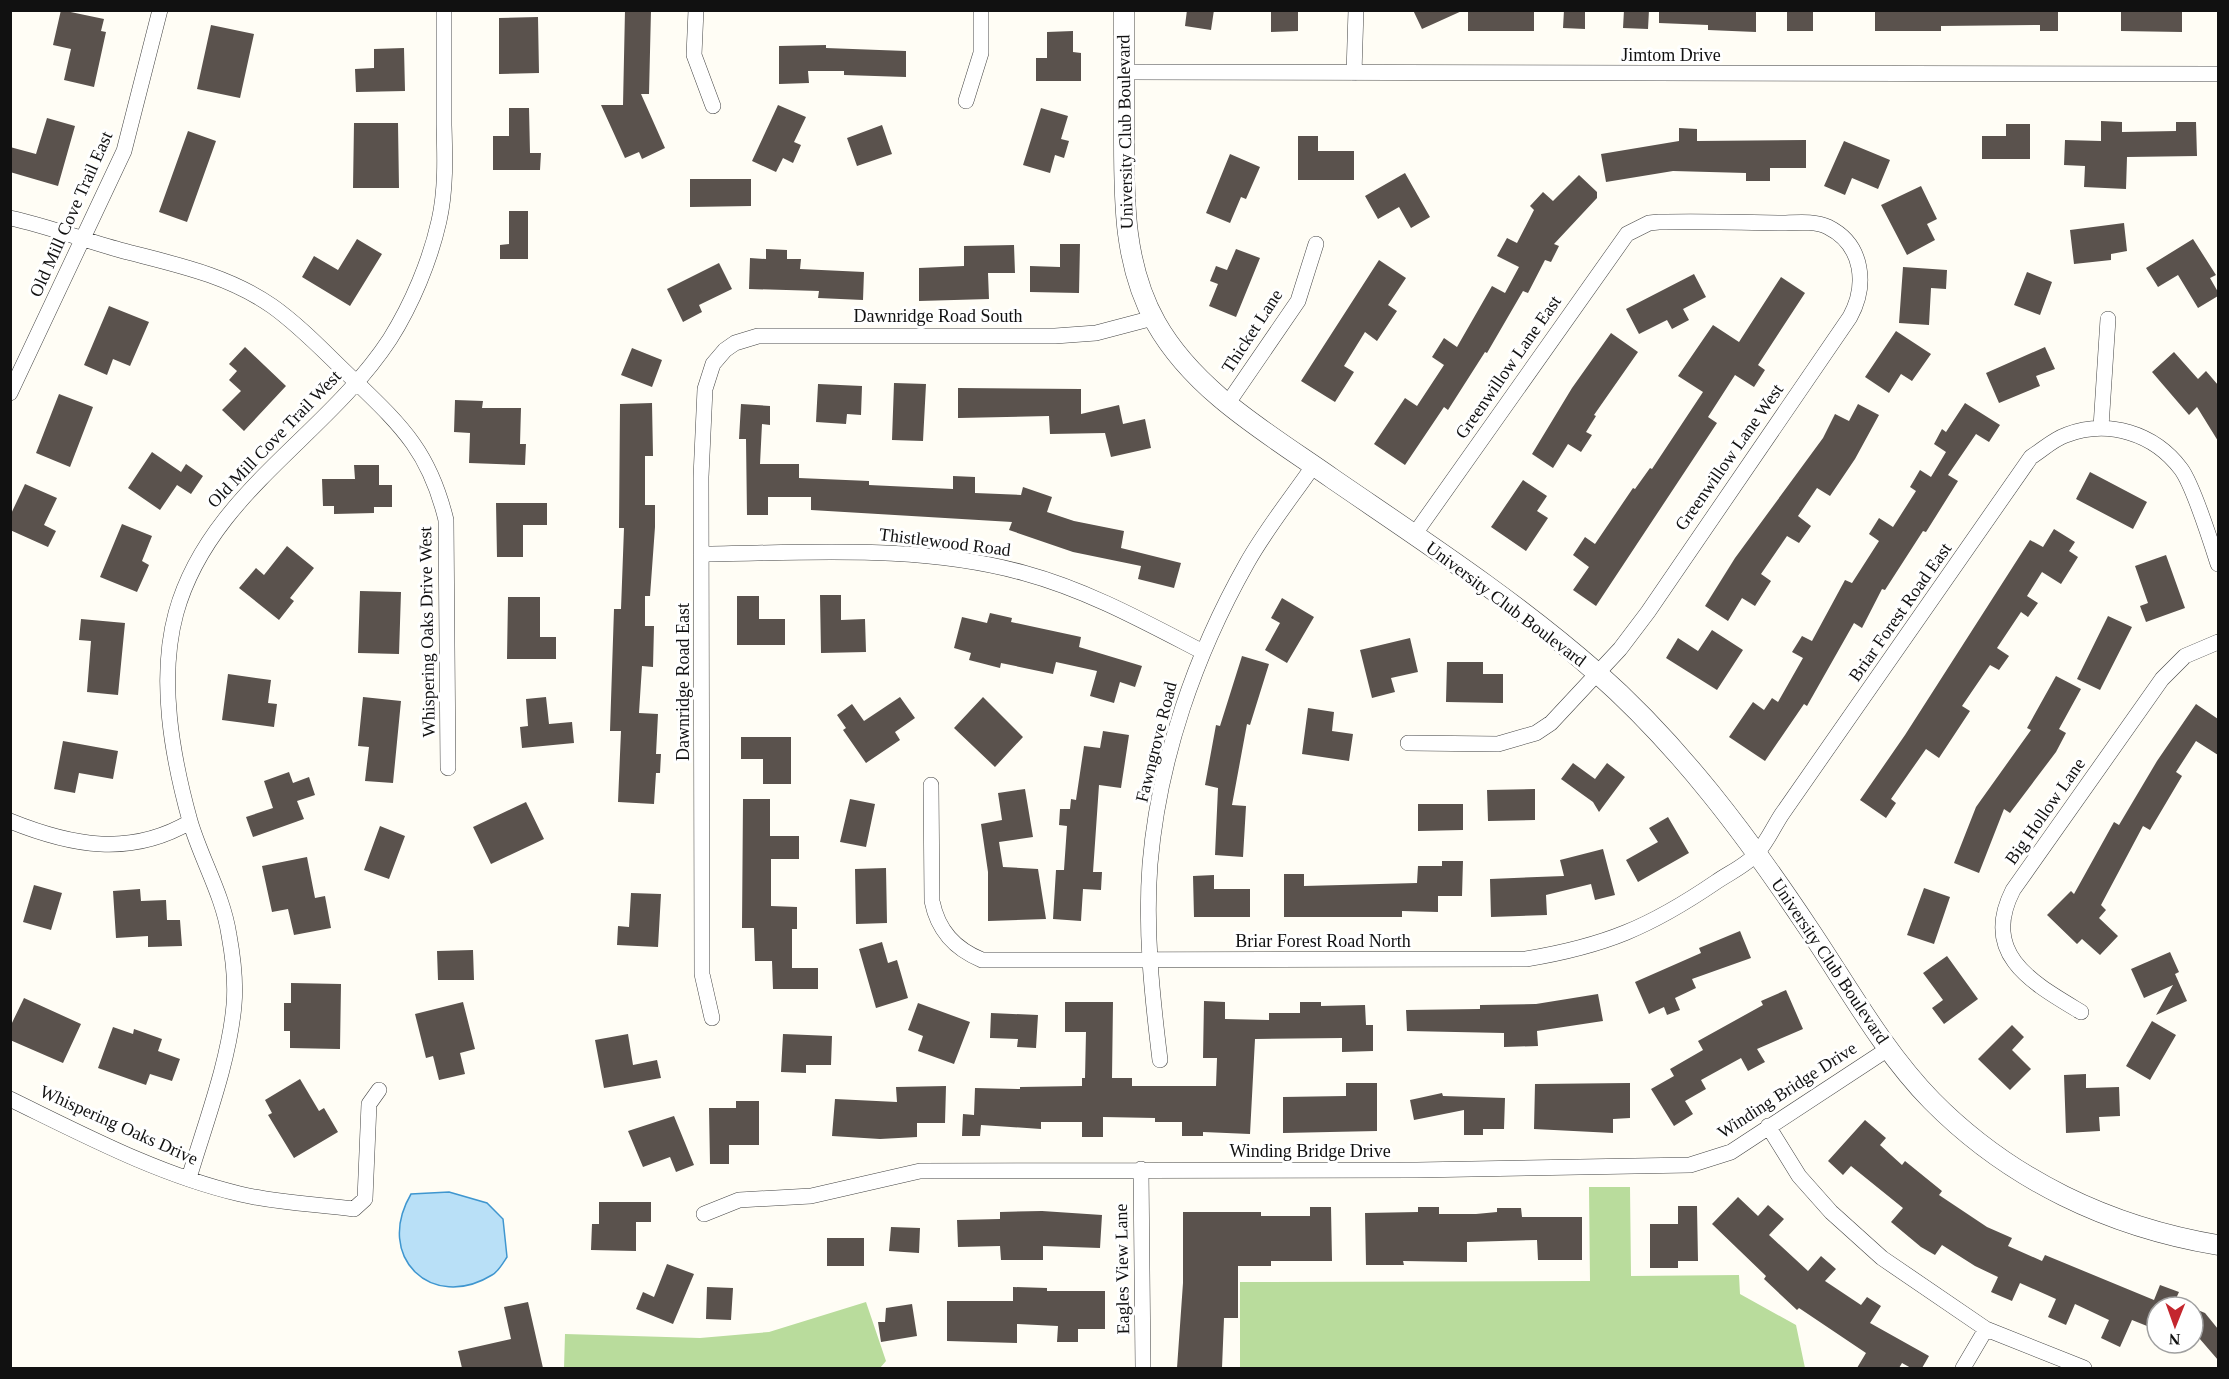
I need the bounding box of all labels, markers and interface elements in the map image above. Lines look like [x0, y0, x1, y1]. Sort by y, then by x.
street label: University Club Boulevard [1113, 34, 1137, 230]
street label: Jimtom Drive [1621, 45, 1721, 65]
street label: Old Mill Cove Trail East [25, 128, 117, 300]
street label: Thicket Lane [1218, 286, 1286, 376]
street label: Greenwillow Lane East [1451, 292, 1565, 442]
street label: Dawnridge Road South [854, 306, 1022, 326]
street label: Old Mill Cove Trail West [203, 366, 345, 512]
street label: Greenwillow Lane West [1671, 380, 1787, 534]
street label: Thistlewood Road [878, 524, 1012, 560]
street label: Whispering Oaks Drive West [415, 526, 439, 738]
street label: University Club Boulevard [1422, 537, 1590, 671]
street label: Briar Forest Road East [1845, 539, 1955, 685]
street label: Dawnridge Road East [673, 603, 693, 761]
street label: Fawngrove Road [1131, 680, 1181, 804]
street label: Big Hollow Lane [2001, 754, 2089, 868]
street label: University Club Boulevard [1767, 875, 1893, 1047]
street label: Briar Forest Road North [1235, 931, 1411, 951]
street label: Winding Bridge Drive [1714, 1038, 1860, 1142]
street label: Whispering Oaks Drive [37, 1081, 201, 1169]
street label: Winding Bridge Drive [1229, 1141, 1391, 1161]
street label: Eagles View Lane [1111, 1204, 1133, 1334]
north arrow [2145, 1295, 2205, 1355]
text: N [2168, 1331, 2181, 1348]

